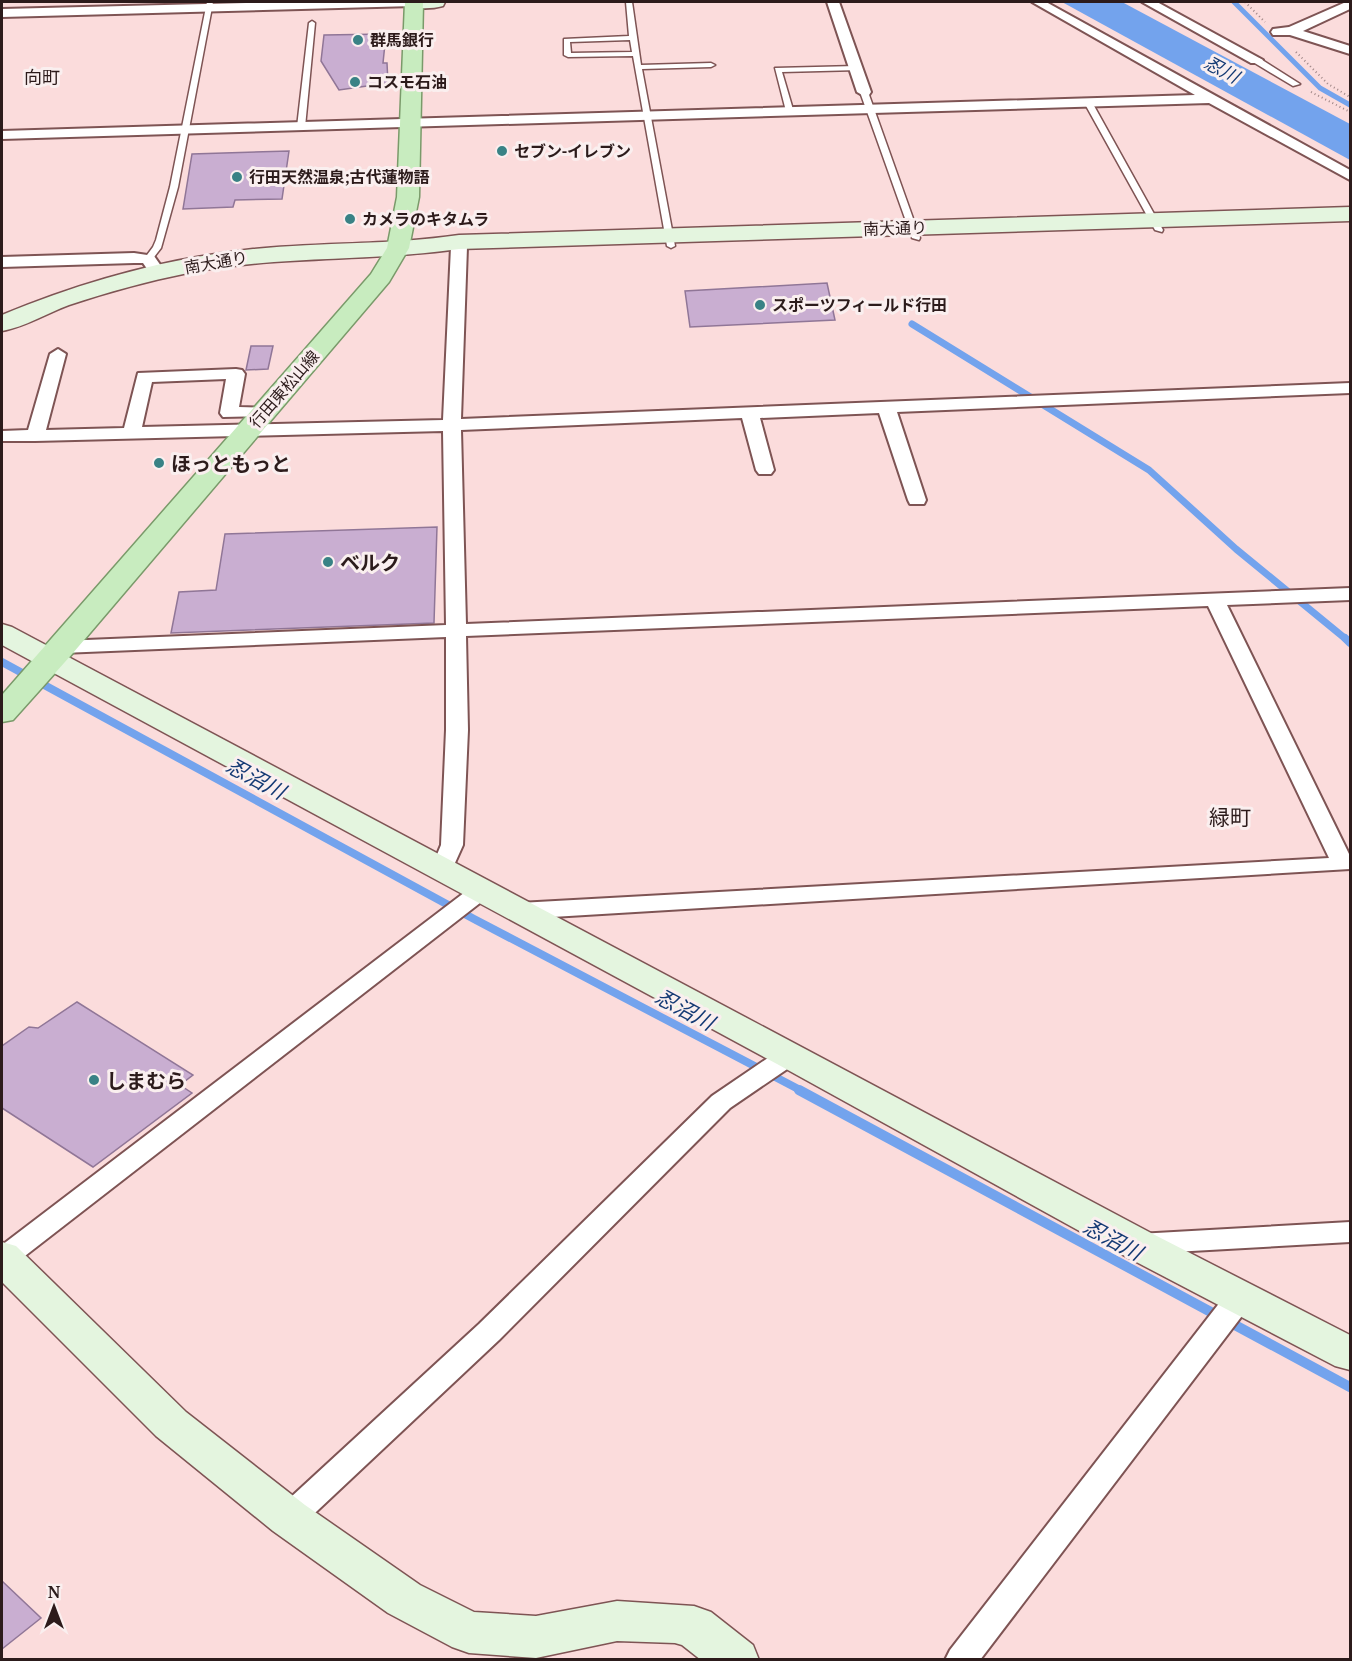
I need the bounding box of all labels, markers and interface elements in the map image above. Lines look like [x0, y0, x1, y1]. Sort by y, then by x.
place label: 群馬銀行 [370, 29, 434, 51]
marker: 群馬銀行 [351, 33, 365, 47]
water label: 忍川 [1200, 50, 1245, 89]
district label: 向町 [24, 65, 60, 89]
place label: コスモ石油 [367, 71, 447, 93]
marker: コスモ石油 [348, 75, 362, 89]
place label: セブン-イレブン [514, 140, 631, 162]
marker: セブン-イレブン [495, 144, 509, 158]
place label: 行田天然温泉;古代蓮物語 [249, 166, 430, 188]
marker: 行田天然温泉;古代蓮物語 [230, 170, 244, 184]
place label: カメラのキタムラ [362, 208, 489, 230]
marker: カメラのキタムラ [343, 212, 357, 226]
street label: 南大通り [863, 216, 927, 240]
street label: 南大通り [183, 246, 249, 278]
place label: スポーツフィールド行田 [772, 294, 947, 316]
marker: スポーツフィールド行田 [753, 298, 767, 312]
street label: 行田東松山線 [244, 346, 324, 432]
place label: ほっともっと [171, 450, 291, 477]
marker: ほっともっと [152, 456, 166, 470]
place label: ベルク [340, 549, 400, 576]
marker: ベルク [321, 555, 335, 569]
water label: 忍沼川 [222, 751, 292, 806]
district label: 緑町 [1209, 803, 1251, 831]
water label: 忍沼川 [651, 982, 721, 1037]
place label: しまむら [106, 1067, 186, 1094]
marker: しまむら [87, 1073, 101, 1087]
water label: 忍沼川 [1079, 1212, 1149, 1267]
north arrow [24, 1577, 84, 1637]
text: N [48, 1581, 61, 1603]

